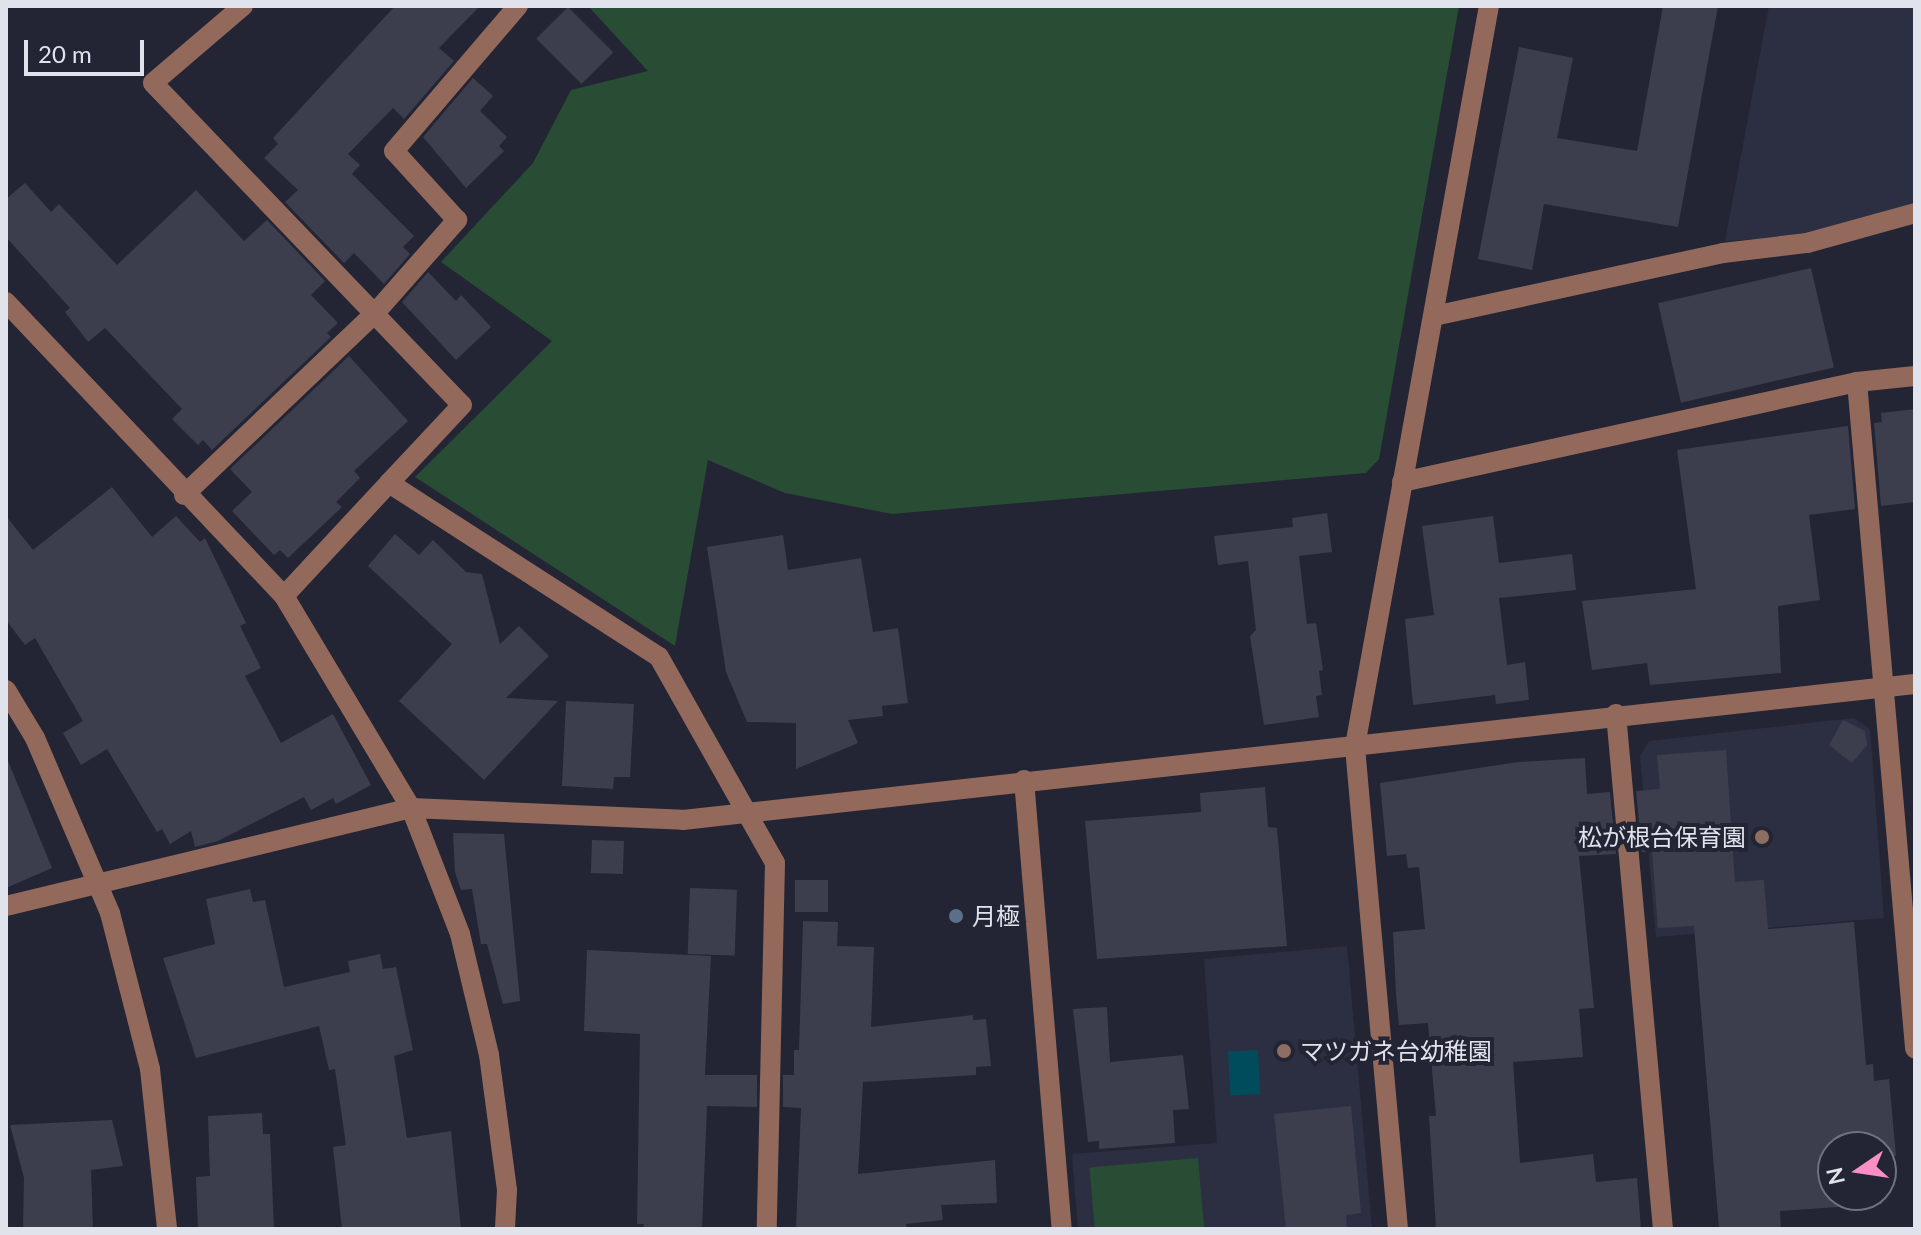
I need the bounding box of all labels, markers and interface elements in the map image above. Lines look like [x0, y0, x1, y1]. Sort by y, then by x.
scale bar [28, 24, 148, 74]
text: 20 m [38, 39, 92, 68]
place label: 松が根台保育園 [1578, 823, 1746, 851]
marker: 松が根台保育園 [1753, 828, 1771, 846]
place label: 月極 [972, 902, 1020, 930]
marker: 月極 [947, 907, 965, 925]
place label: マツガネ台幼稚園 [1300, 1037, 1492, 1065]
marker: マツガネ台幼稚園 [1275, 1042, 1293, 1060]
north arrow [1817, 1131, 1897, 1211]
text: N [1820, 1165, 1850, 1187]

